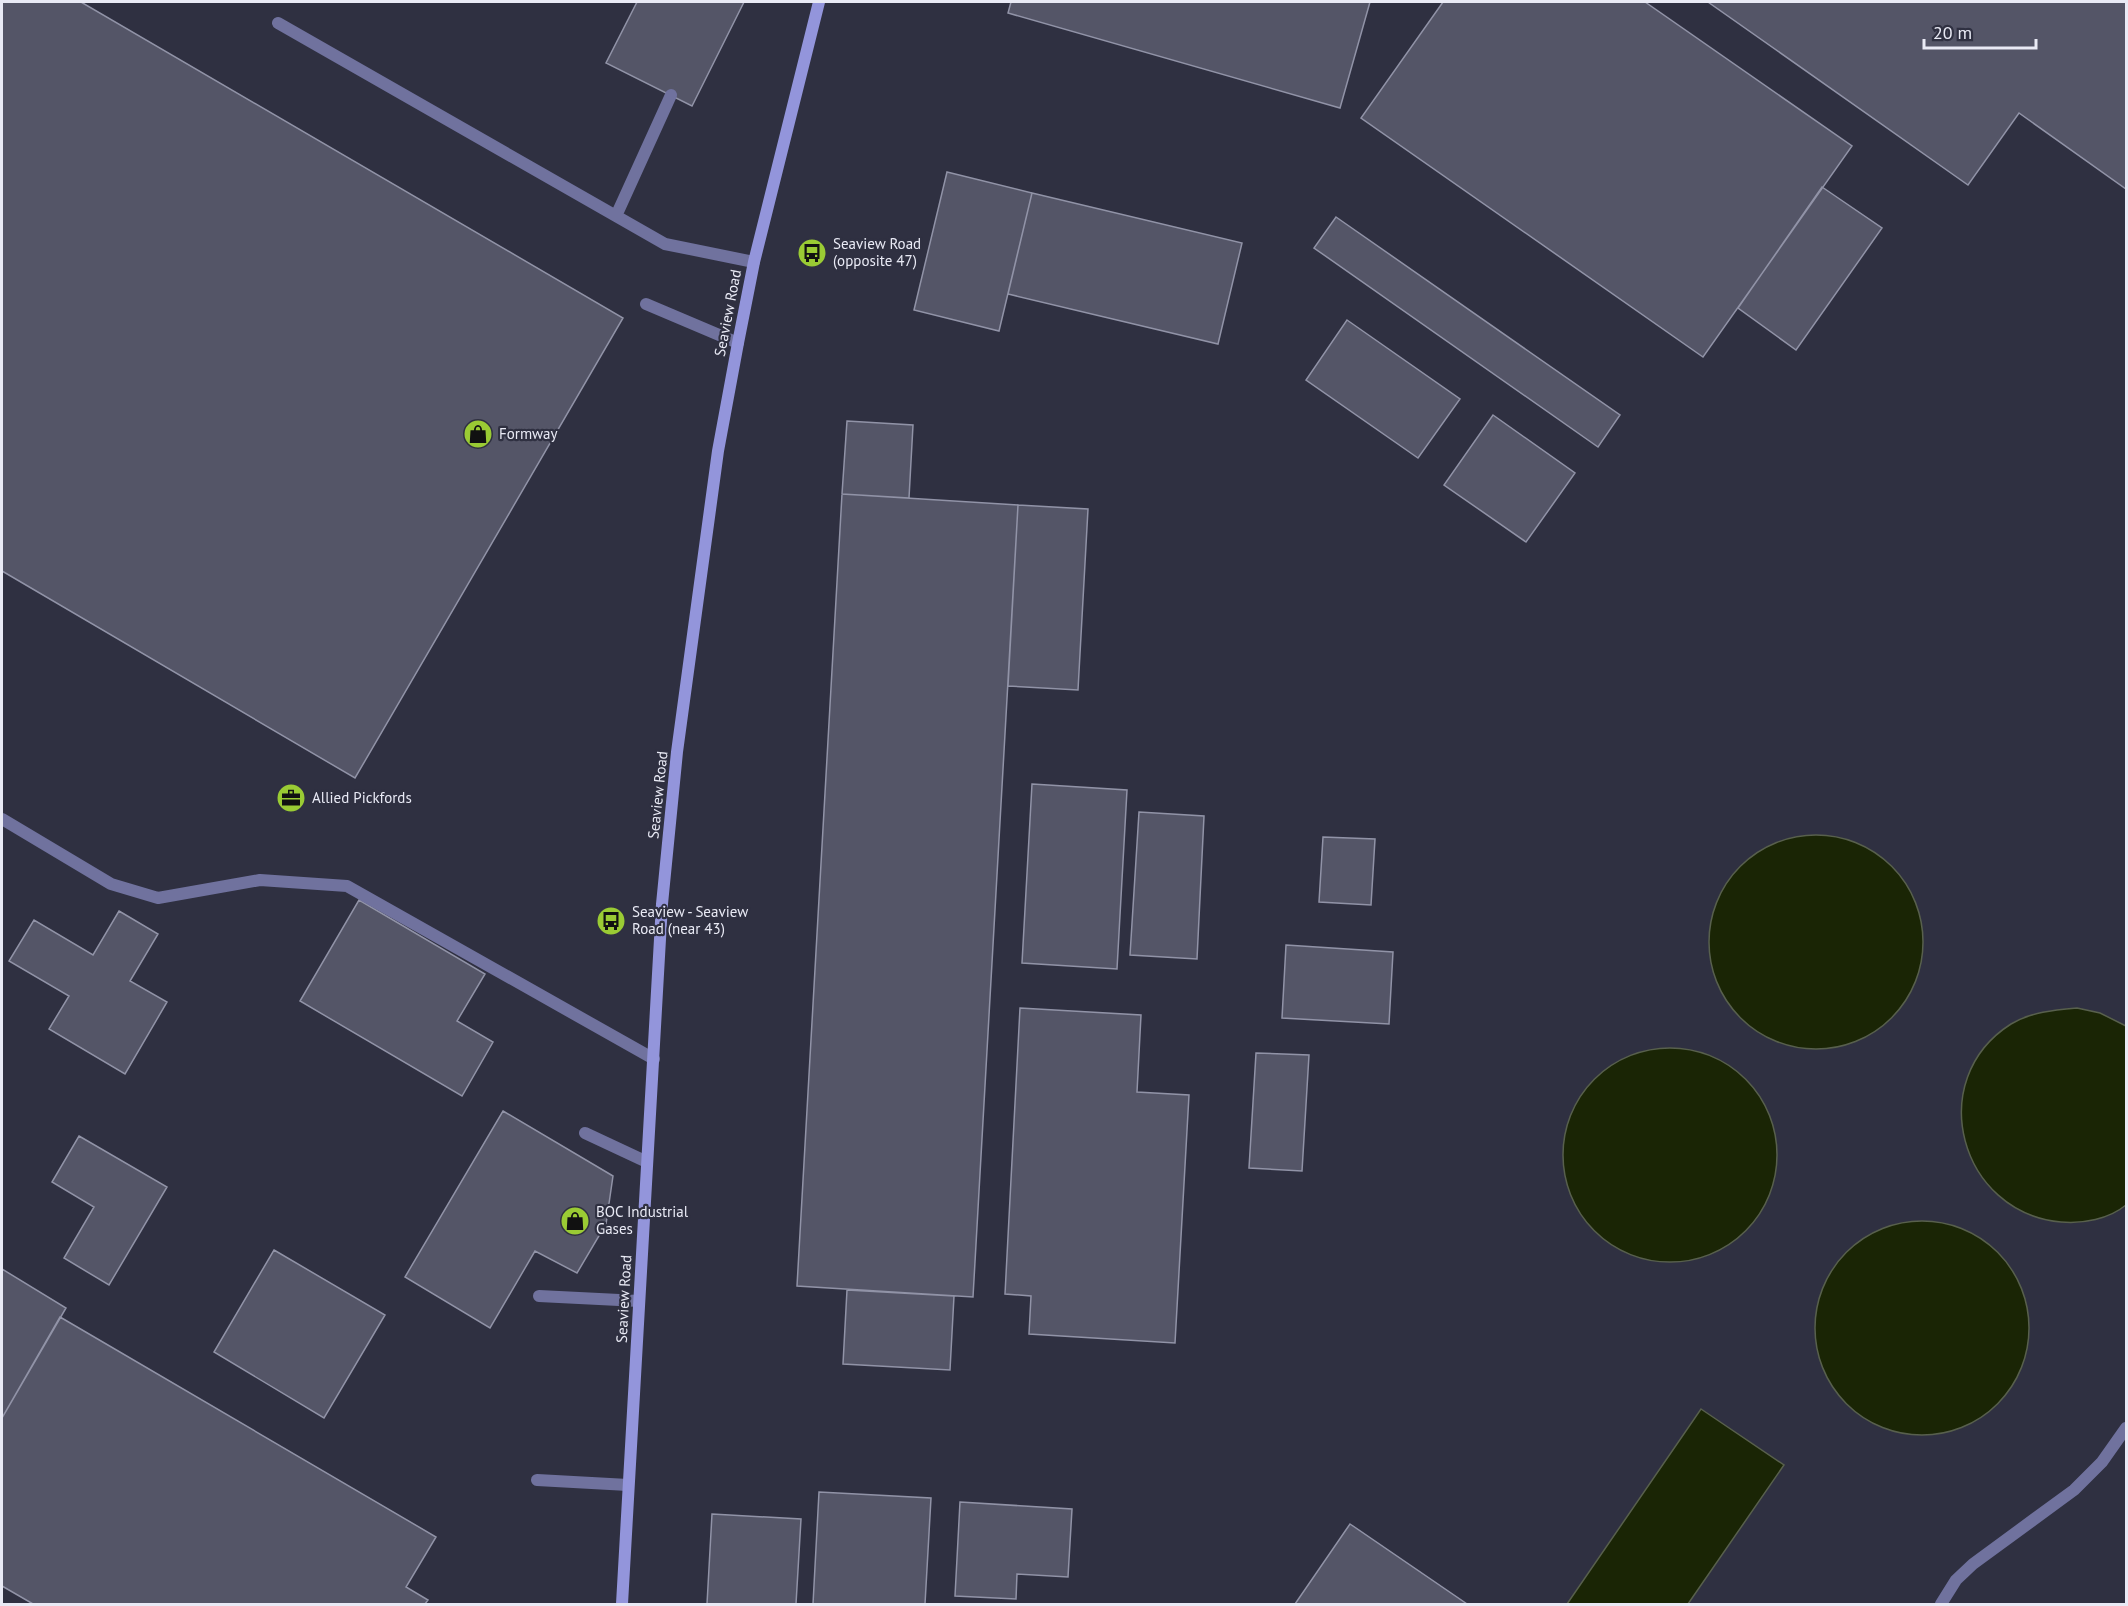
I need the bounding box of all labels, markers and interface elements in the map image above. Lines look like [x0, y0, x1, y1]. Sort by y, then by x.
scale bar [1924, 12, 2036, 50]
text: 20 m [1933, 21, 1972, 44]
place label: Seaview Road (opposite 47) [833, 234, 921, 270]
bus stop icon: Seaview Road (opposite 47) [796, 237, 828, 269]
street label: Seaview Road [710, 268, 745, 358]
shop icon: Formway [462, 418, 494, 450]
place label: Formway [499, 424, 558, 443]
street label: Seaview Road [643, 750, 672, 840]
office icon: Allied Pickfords [275, 782, 307, 814]
place label: Allied Pickfords [312, 788, 412, 807]
place label: Seaview - Seaview Road (near 43) [632, 902, 748, 938]
bus stop icon: Seaview - Seaview Road (near 43) [595, 905, 627, 937]
place label: BOC Industrial Gases [596, 1202, 689, 1238]
shop icon: BOC Industrial Gases [559, 1205, 591, 1237]
street label: Seaview Road [612, 1254, 635, 1343]

